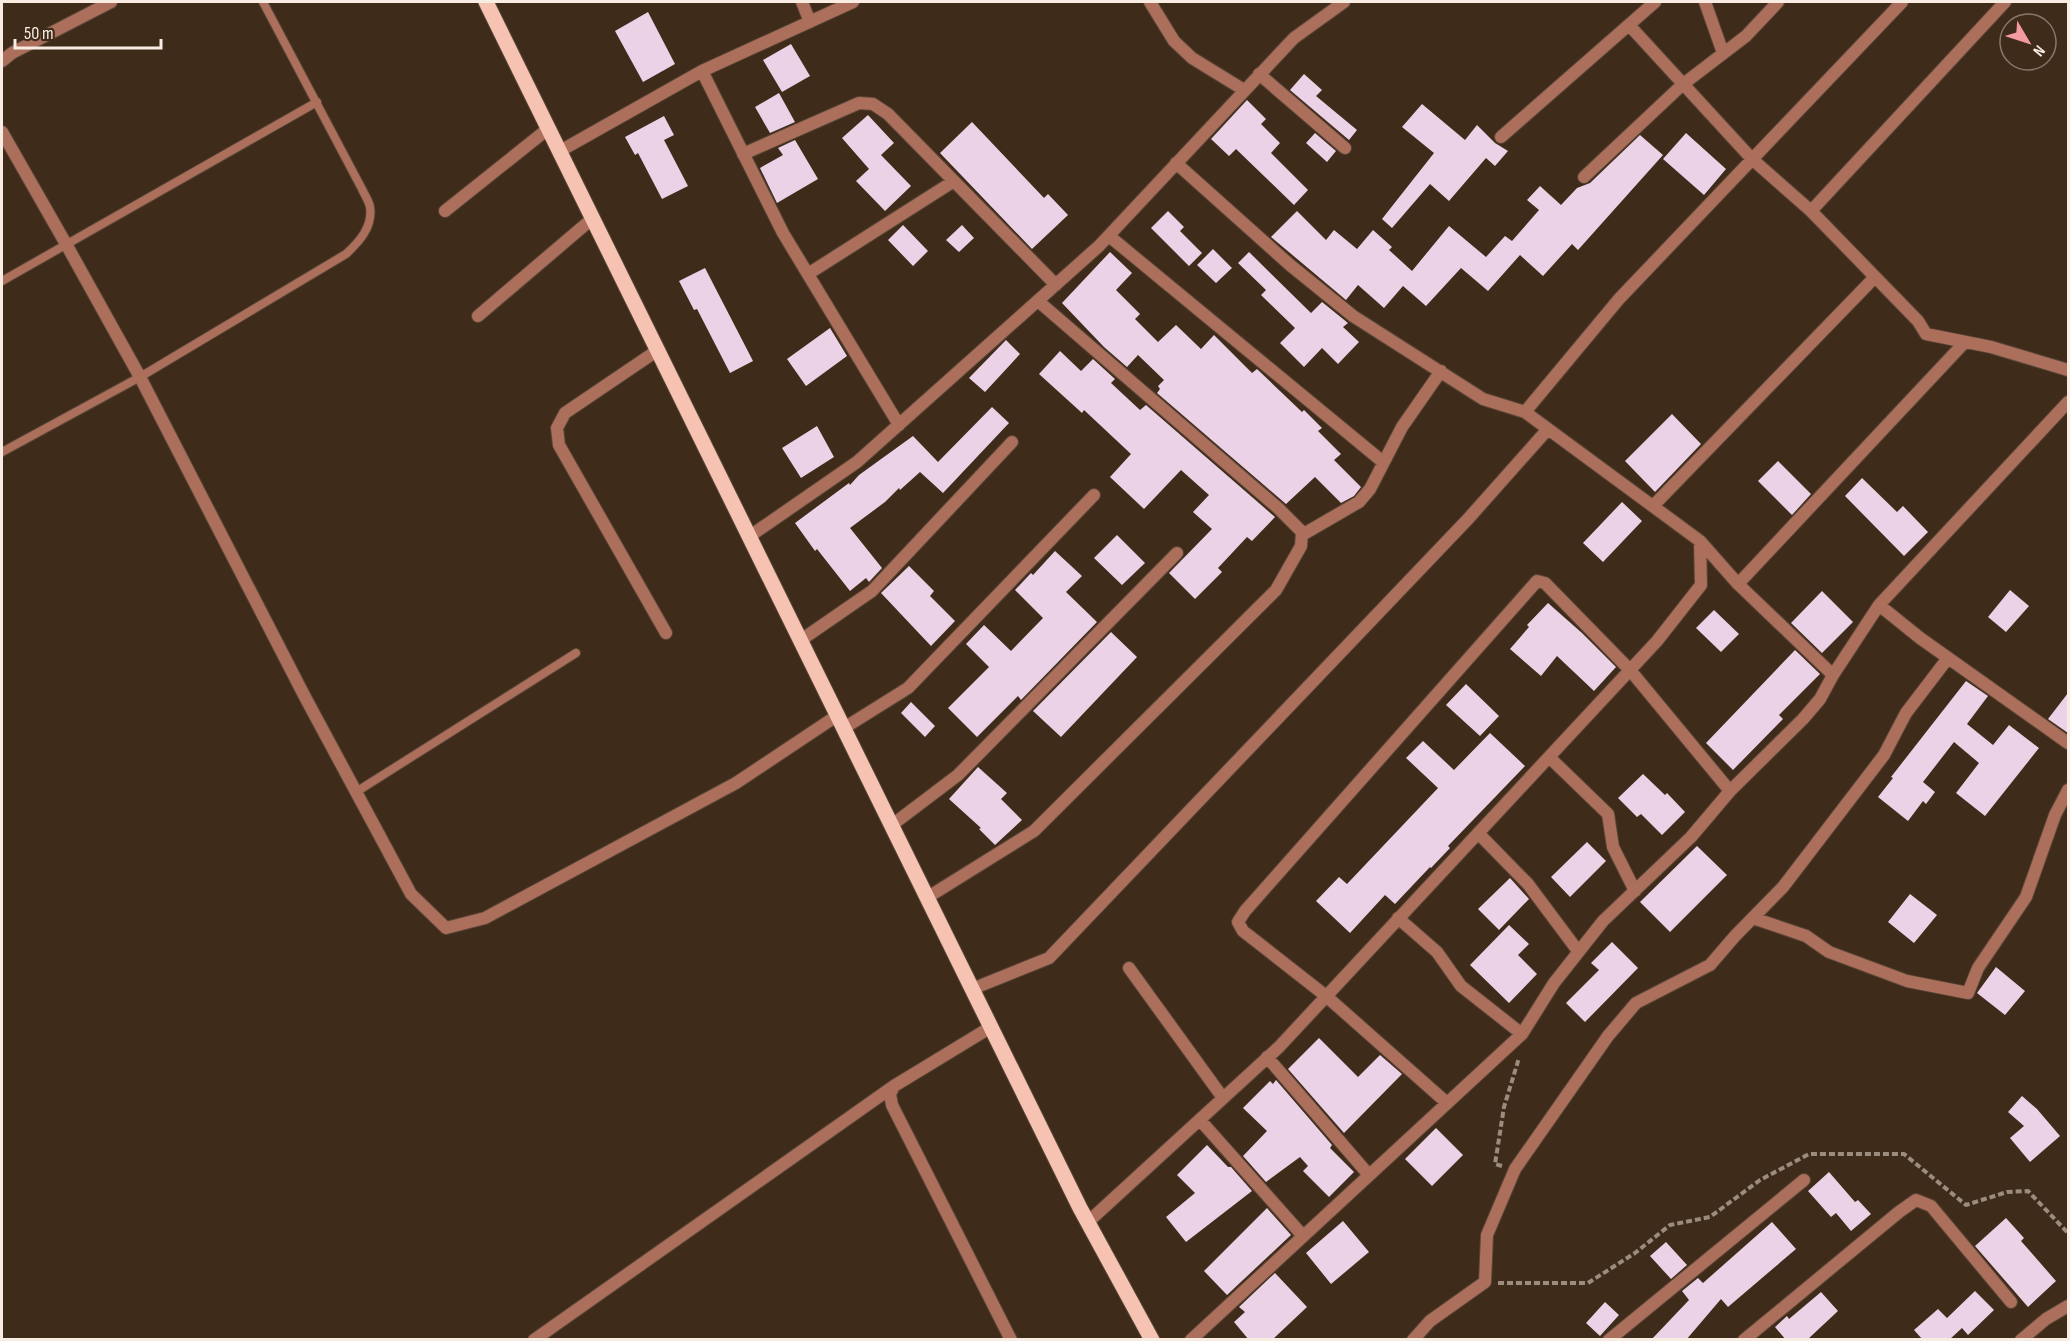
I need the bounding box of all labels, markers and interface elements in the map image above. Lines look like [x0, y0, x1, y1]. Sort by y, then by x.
scale bar [15, 12, 160, 50]
north arrow [1998, 12, 2058, 72]
text: 50 m [24, 23, 54, 44]
text: N [2028, 41, 2049, 60]

